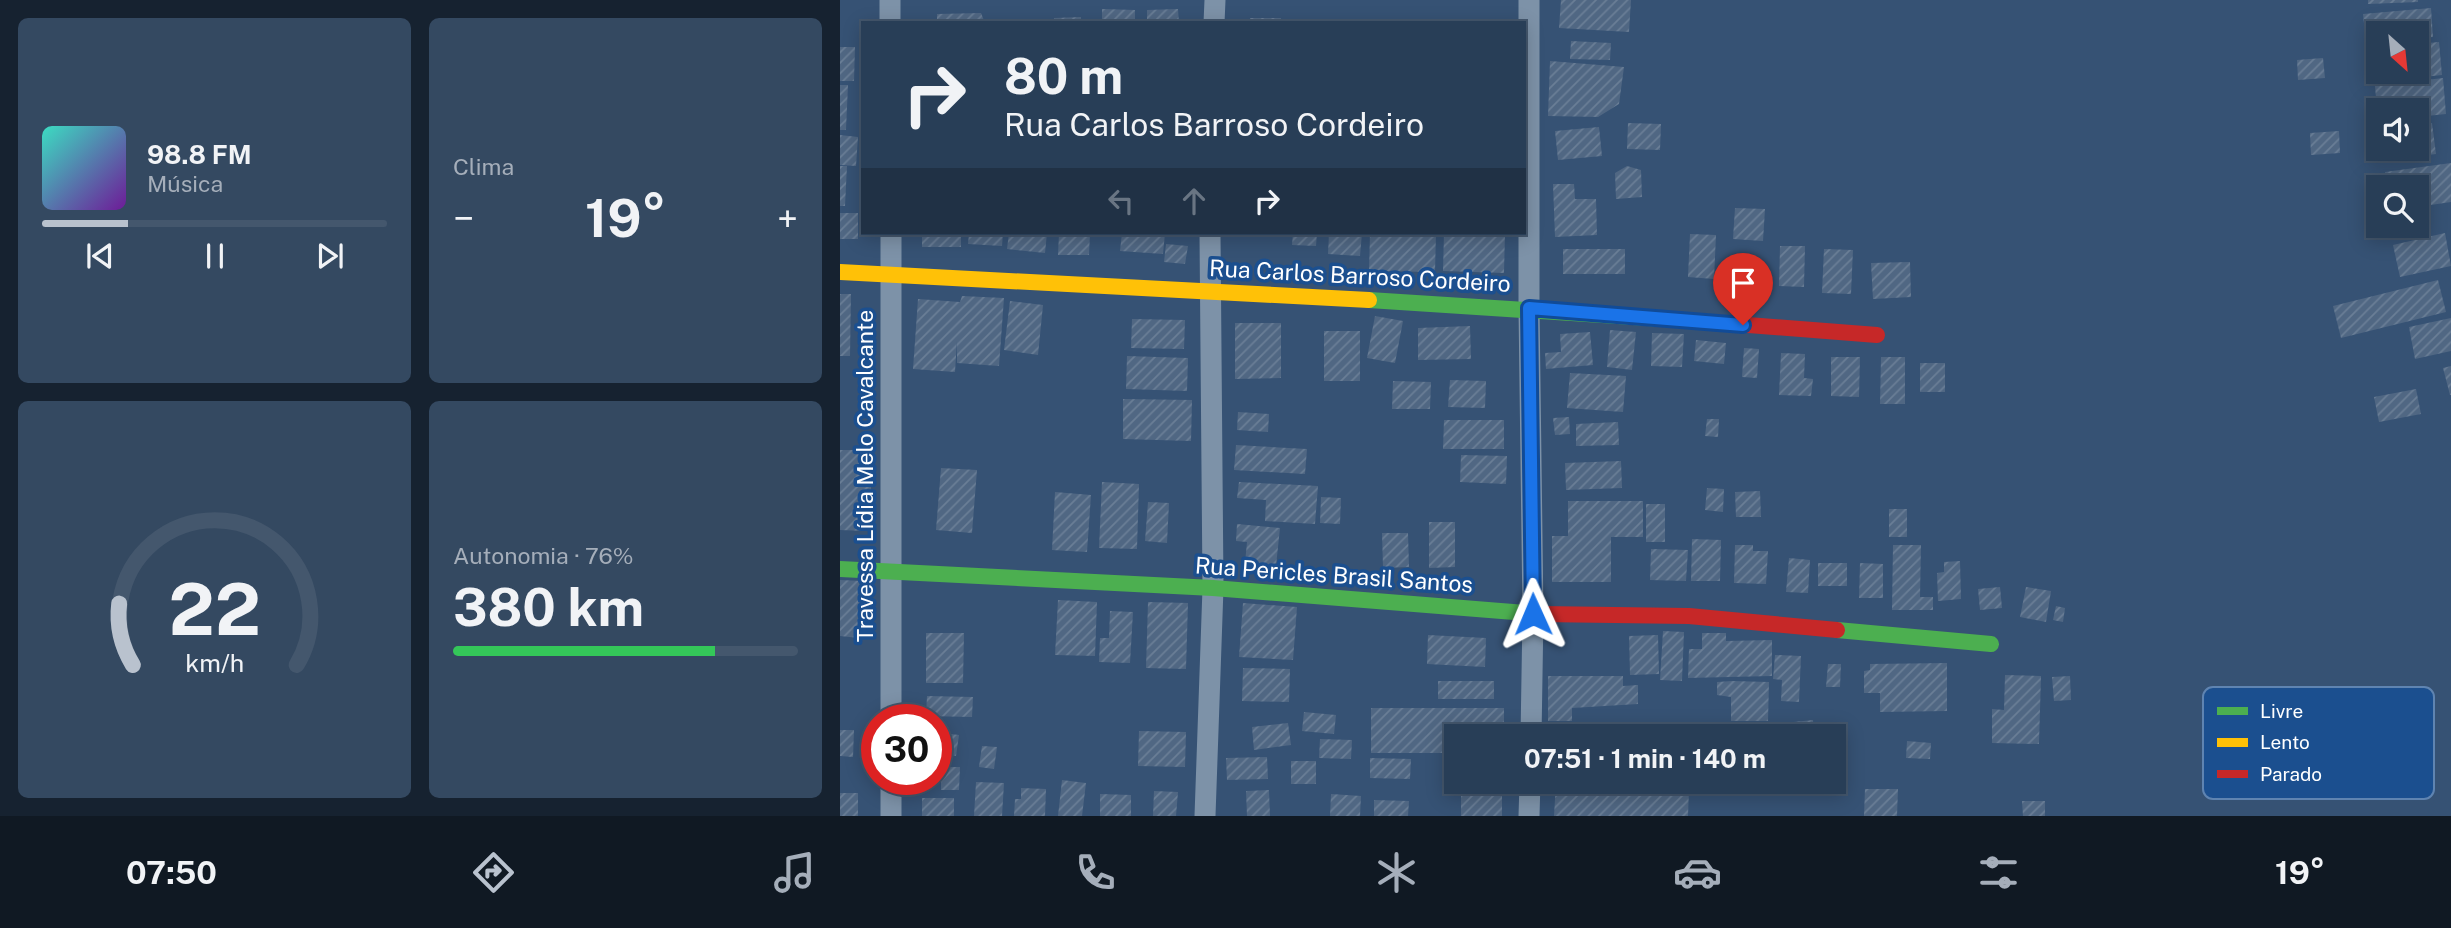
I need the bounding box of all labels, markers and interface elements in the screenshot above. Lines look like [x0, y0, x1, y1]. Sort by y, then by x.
north arrow [2366, 21, 2429, 84]
map controls [2366, 21, 2429, 238]
text: 80 m [1004, 47, 1123, 105]
icon: right [889, 49, 980, 140]
button: sound [2366, 98, 2429, 161]
text: Rua Carlos Barroso Cordeiro [1004, 106, 1424, 143]
text: 98.8 FM [147, 139, 252, 170]
text: Clima [453, 153, 514, 180]
text: Música [147, 170, 223, 197]
button: search [2366, 175, 2429, 238]
icon: left [1102, 182, 1140, 220]
icon: ahead [1175, 182, 1213, 220]
icon: right [1248, 182, 1286, 220]
text: 19° [585, 188, 666, 249]
text: − [453, 196, 474, 241]
text: + [777, 196, 798, 241]
icon: previous [81, 237, 119, 275]
icon: pause [196, 237, 234, 275]
icon: next [311, 237, 349, 275]
pin [1713, 253, 1773, 325]
street label: Rua Carlos Barroso Cordeiro [1209, 254, 1511, 297]
icon: arrive [1724, 264, 1762, 302]
street label: Travessa Lídia Melo Cavalcante [851, 310, 878, 642]
text: Autonomia · 76% [453, 542, 634, 569]
street label: Rua Pericles Brasil Santos [1194, 551, 1474, 598]
text: 22 [168, 567, 261, 652]
text: 380 km [453, 577, 644, 638]
position arrow [1496, 577, 1570, 651]
text: km/h [185, 648, 244, 678]
legend [2203, 687, 2434, 799]
text: Livre [2260, 700, 2303, 722]
speed limit sign: 30 [861, 704, 952, 795]
text: Lento [2260, 731, 2310, 753]
text: 07:51 · 1 min · 140 m [1524, 743, 1766, 774]
text: Parado [2260, 763, 2322, 785]
icon: directions [469, 848, 518, 897]
icon: music [770, 848, 819, 897]
icon: phone [1071, 848, 1120, 897]
icon: climate [1372, 848, 1421, 897]
icon: car [1673, 848, 1722, 897]
icon: filters [1974, 848, 2023, 897]
text: 07:50 [126, 854, 217, 891]
text: 19° [2275, 854, 2325, 891]

